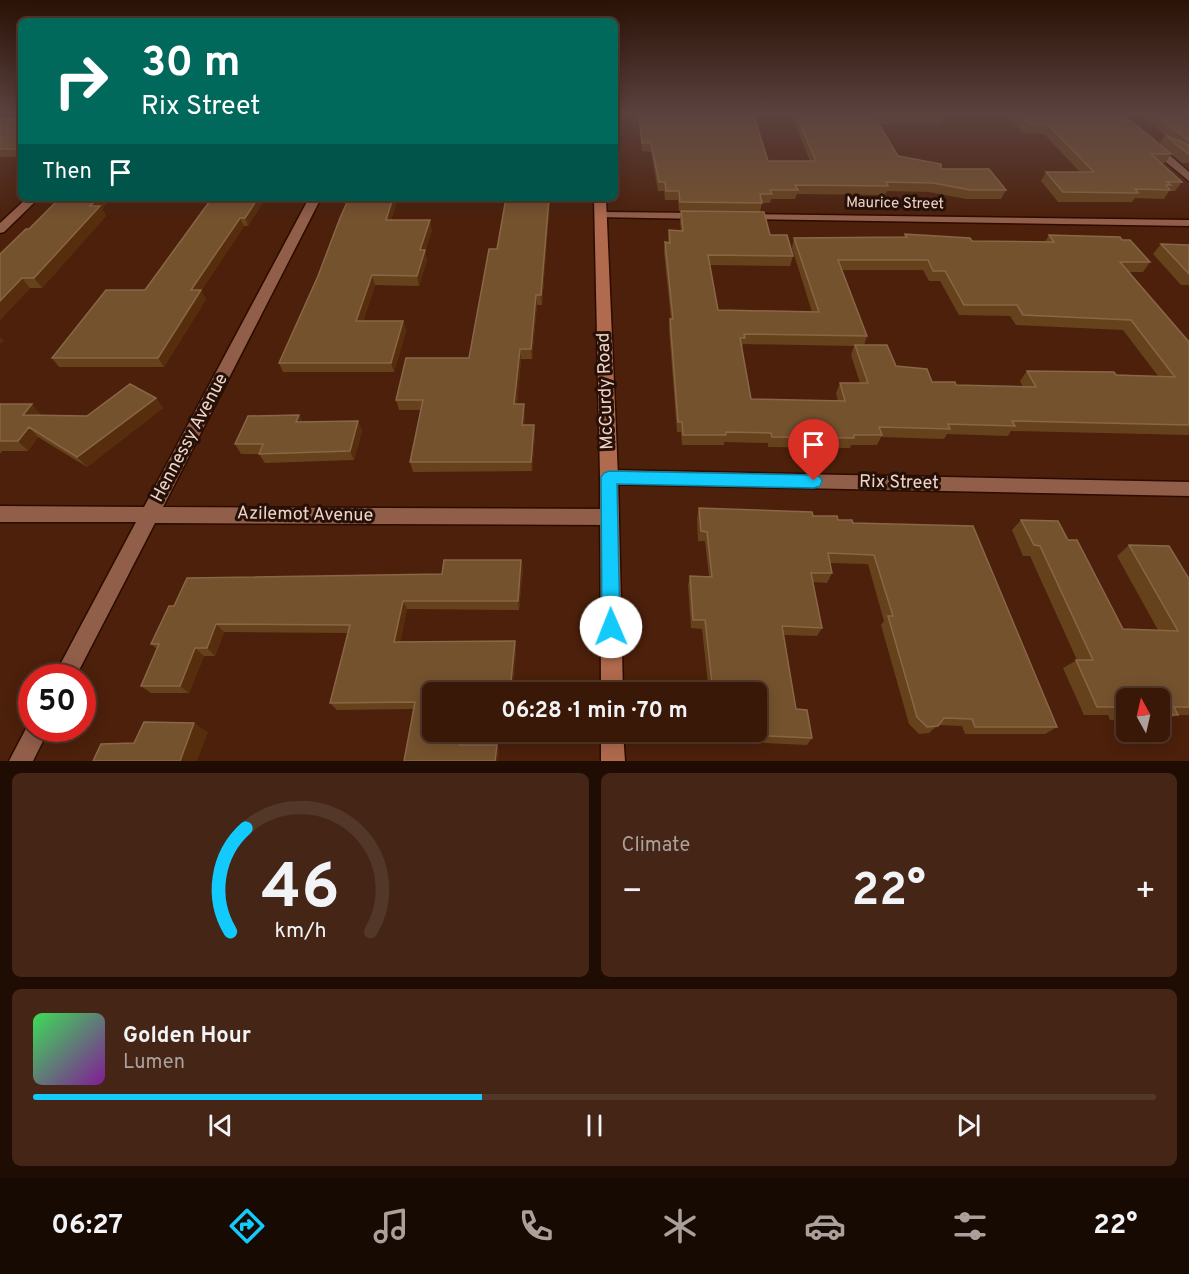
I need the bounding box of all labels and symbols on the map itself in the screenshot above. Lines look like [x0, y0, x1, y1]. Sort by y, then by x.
street label: Maurice Street [846, 194, 944, 214]
street label: McCurdy Road [592, 332, 620, 450]
street label: Hennessy Avenue [146, 370, 234, 506]
pin [788, 419, 839, 481]
street label: Rix Street [859, 471, 939, 495]
street label: Azilemot Avenue [237, 502, 373, 528]
position arrow [579, 595, 643, 659]
speed limit sign: 50 [18, 664, 96, 742]
north arrow [1116, 688, 1170, 742]

